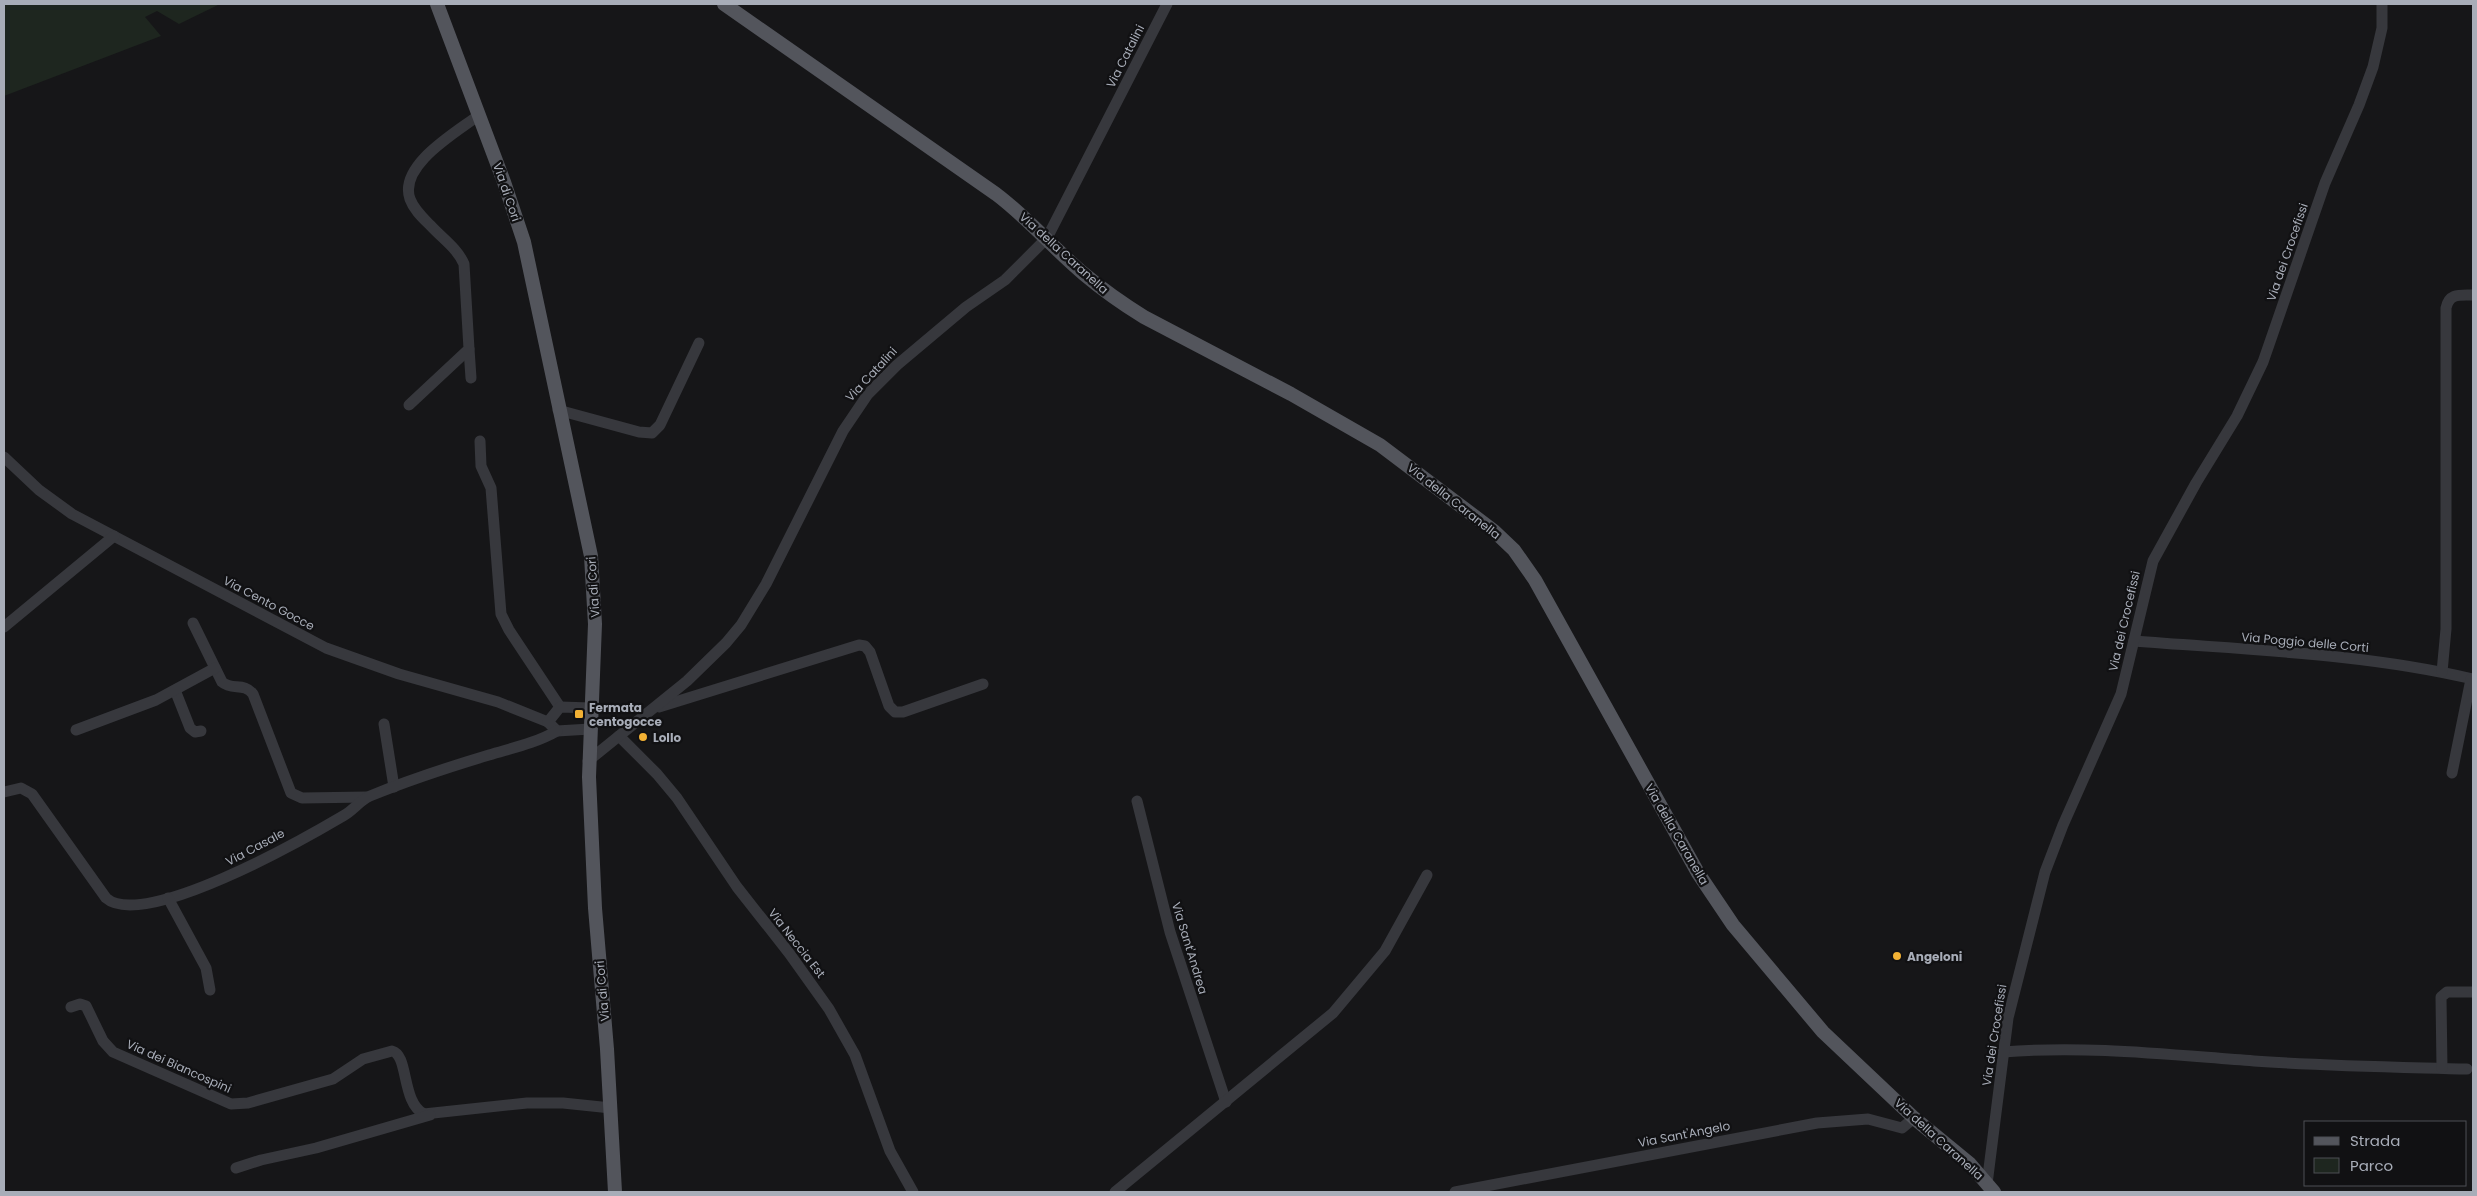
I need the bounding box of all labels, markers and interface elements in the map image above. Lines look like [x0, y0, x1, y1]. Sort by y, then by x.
street label: Via Catalini [1102, 21, 1148, 91]
street label: Via di Cori [489, 160, 525, 224]
street label: Via dei Crocefissi [2262, 201, 2312, 303]
street label: Via della Caranella [1016, 208, 1112, 298]
street label: Via Catalini [841, 343, 901, 405]
street label: Via della Caranella [1404, 459, 1504, 543]
street label: Via di Cori [582, 556, 604, 618]
street label: Via dei Crocefissi [2104, 569, 2144, 673]
street label: Via Cento Gocce [220, 572, 318, 634]
street label: Via Poggio delle Corti [2241, 628, 2369, 656]
place label: Fermata centogocce [589, 699, 663, 730]
marker: Fermata centogocce [573, 708, 585, 720]
place label: Lollo [653, 729, 681, 746]
marker: Lollo [637, 731, 649, 743]
street label: Via della Caranella [1641, 780, 1713, 888]
street label: Via Casale [223, 824, 287, 870]
street label: Via Sant'Andrea [1168, 900, 1212, 996]
street label: Via Neccia Est [764, 905, 830, 981]
place label: Angeloni [1907, 948, 1962, 965]
marker: Angeloni [1891, 950, 1903, 962]
street label: Via di Cori [591, 960, 613, 1022]
street label: Via dei Crocefissi [1978, 983, 2010, 1087]
street label: Via dei Biancospini [124, 1035, 234, 1097]
street label: Via della Caranella [1891, 1094, 1987, 1184]
street label: Via Sant'Angelo [1637, 1117, 1732, 1151]
legend [2304, 1121, 2467, 1186]
text: Strada [2350, 1130, 2400, 1151]
text: Parco [2350, 1155, 2393, 1176]

